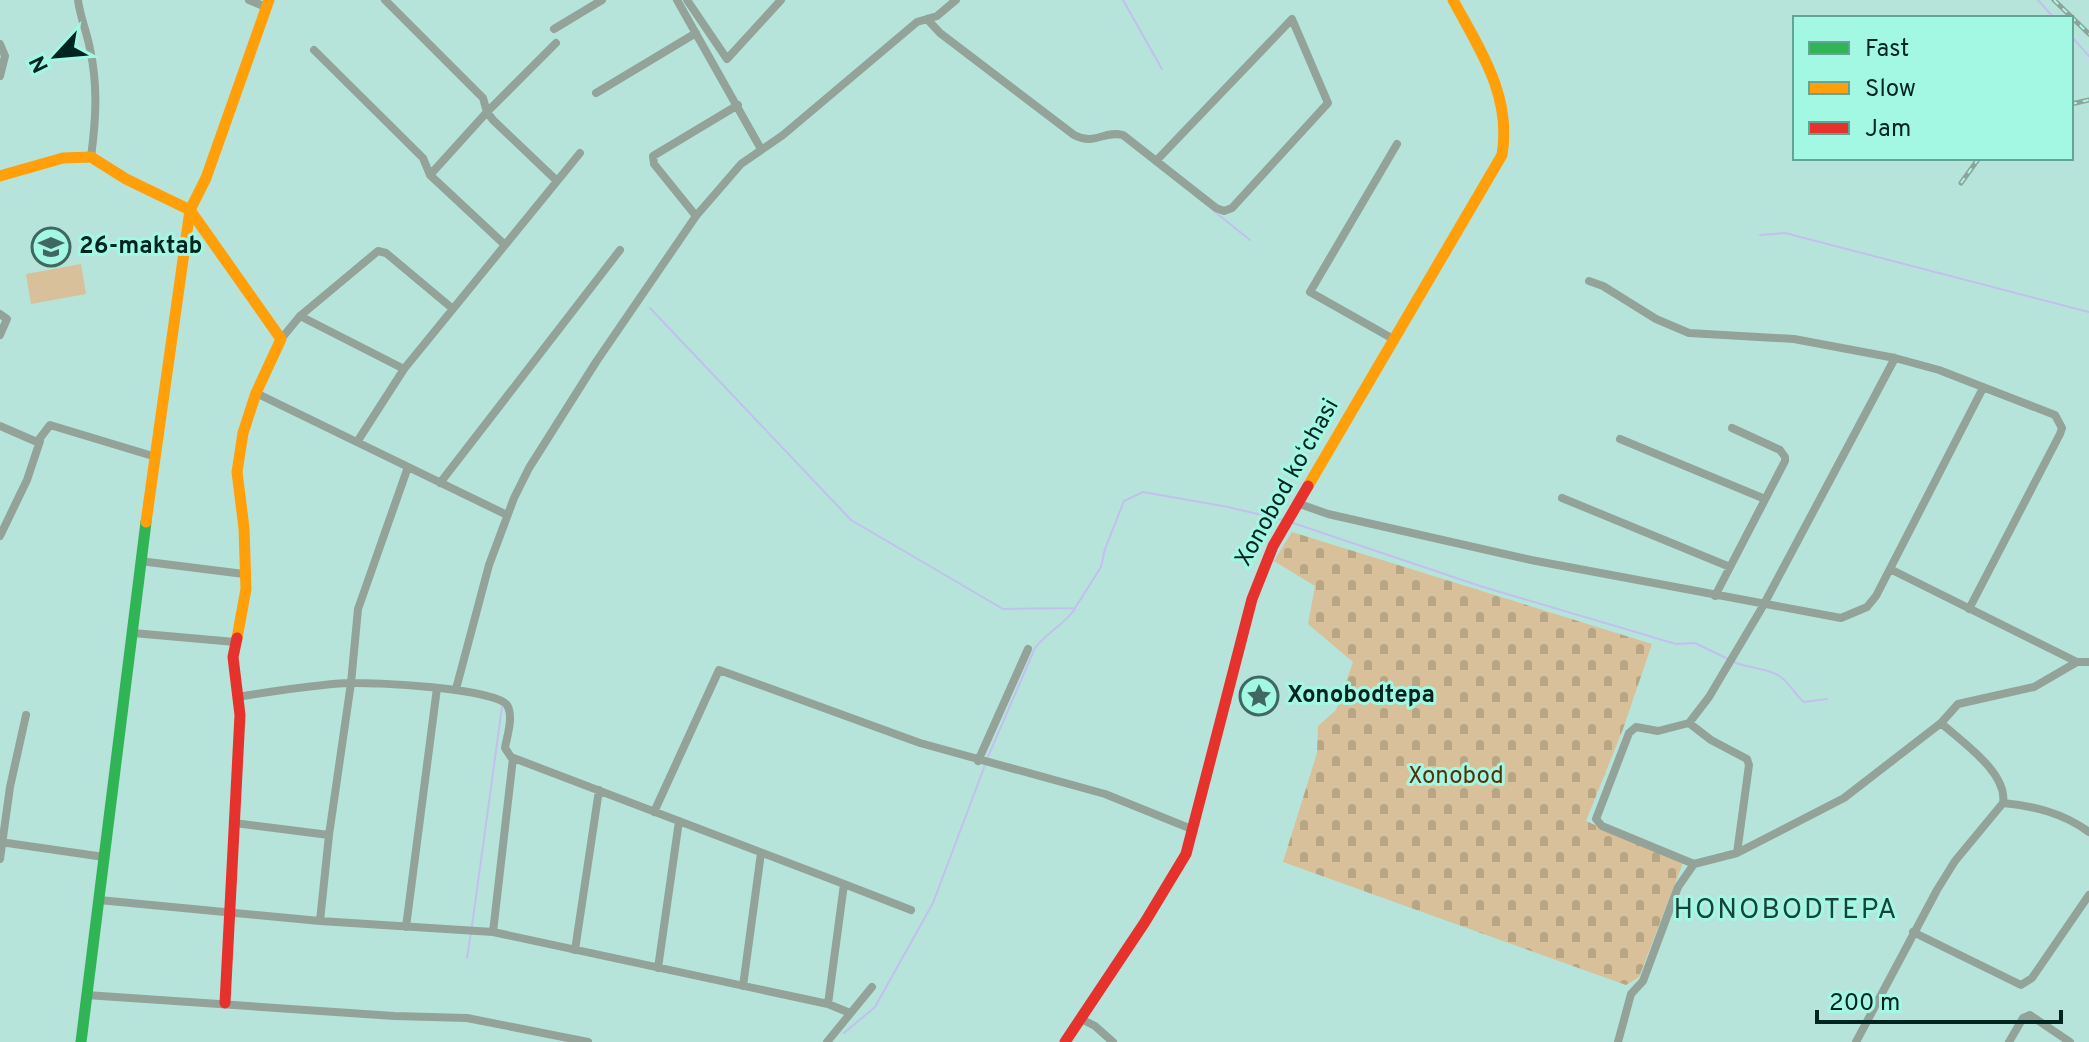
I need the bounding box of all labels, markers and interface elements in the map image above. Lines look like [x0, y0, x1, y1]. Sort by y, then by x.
north arrow [16, 16, 96, 96]
legend [1793, 16, 2073, 160]
text: Fast [1865, 35, 1909, 65]
text: N [25, 51, 56, 77]
text: Slow [1865, 75, 1916, 105]
text: Jam [1865, 115, 1911, 145]
school or university icon: 26-maktab [30, 226, 72, 268]
place label: 26-maktab [79, 232, 202, 262]
street label: Xonobod koʻchasi [1229, 394, 1347, 572]
place icon: Xonobodtepa [1238, 675, 1280, 717]
place label: Xonobodtepa [1287, 681, 1435, 711]
park label: Xonobod [1408, 762, 1504, 792]
district label: HONOBODTEPA [1674, 893, 1898, 929]
scale bar [1817, 974, 2061, 1024]
text: 200 m [1829, 989, 1900, 1019]

